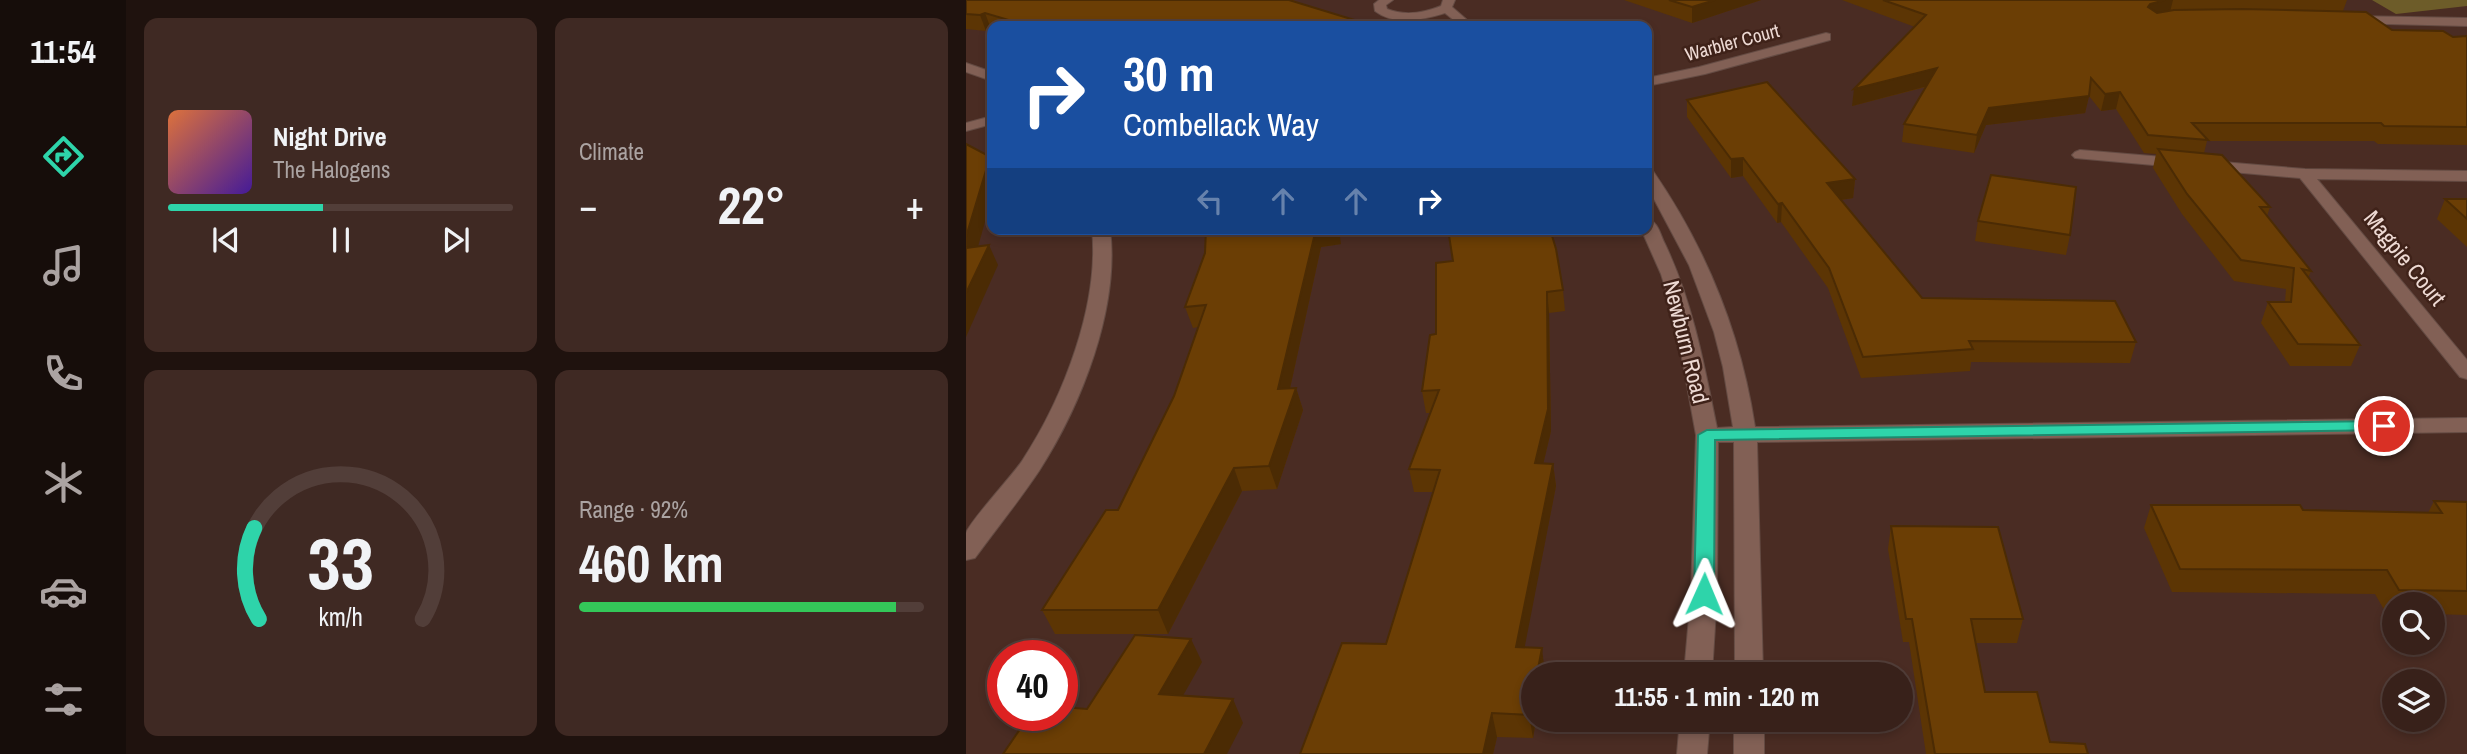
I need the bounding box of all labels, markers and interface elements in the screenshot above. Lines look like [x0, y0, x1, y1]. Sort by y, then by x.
street label: Warbler Court [1682, 17, 1783, 67]
text: 11:54 [30, 30, 96, 73]
text: 30 m [1123, 40, 1215, 106]
icon: right [1008, 49, 1099, 140]
text: Combellack Way [1123, 103, 1319, 146]
text: Night Drive [273, 119, 387, 154]
icon: directions [39, 132, 88, 181]
text: Climate [579, 136, 644, 167]
text: The Halogens [273, 154, 390, 185]
text: 22° [717, 170, 786, 240]
text: − [579, 180, 597, 231]
text: + [906, 180, 924, 231]
icon: left [1191, 182, 1229, 220]
icon: ahead [1264, 182, 1302, 220]
icon: ahead [1337, 182, 1375, 220]
icon: right [1410, 182, 1448, 220]
street label: Magpie Court [2357, 204, 2453, 312]
icon: previous [207, 221, 245, 259]
icon: pause [322, 221, 360, 259]
icon: next [437, 221, 475, 259]
icon: music [39, 241, 88, 290]
street label: Newburn Road [1656, 277, 1717, 407]
icon: phone [39, 349, 88, 398]
pin [2354, 396, 2414, 456]
icon: arrive [2365, 407, 2403, 445]
icon: climate [39, 458, 88, 507]
text: Range · 92% [579, 494, 688, 525]
text: 33 [307, 514, 374, 612]
text: 460 km [579, 528, 724, 598]
position arrow [1667, 557, 1741, 631]
icon: car [39, 567, 88, 616]
map controls [2382, 592, 2445, 732]
button: search [2382, 592, 2445, 655]
text: km/h [318, 600, 363, 634]
speed limit sign: 40 [987, 640, 1078, 731]
button: layers [2382, 669, 2445, 732]
icon: filters [39, 675, 88, 724]
text: 11:55 · 1 min · 120 m [1614, 679, 1820, 714]

